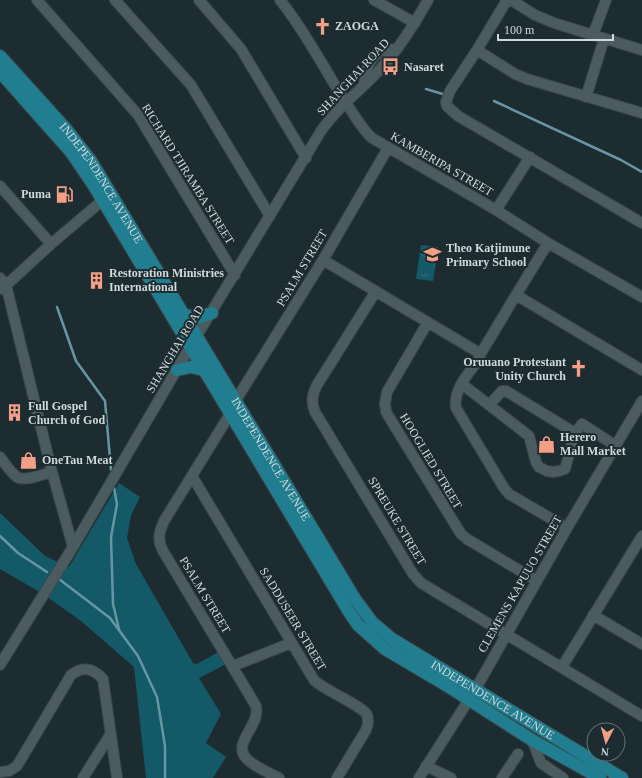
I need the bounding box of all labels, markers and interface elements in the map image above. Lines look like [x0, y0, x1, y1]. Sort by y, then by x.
church icon: ZAOGA [312, 16, 332, 36]
scale bar [498, 16, 613, 42]
place label: ZAOGA [335, 19, 379, 33]
text: 100 m [504, 23, 535, 37]
street label: SHANGHAI ROAD [314, 36, 392, 118]
bus stop icon: Nasaret [381, 57, 401, 77]
place label: Nasaret [404, 60, 444, 74]
street label: RICHARD TJIRAMBA STREET [139, 101, 238, 247]
street label: INDEPENDENCE AVENUE [57, 120, 146, 246]
street label: KAMBERIPA STREET [388, 129, 496, 199]
fuel station icon: Puma [54, 184, 74, 204]
place label: Puma [21, 187, 51, 201]
street label: PSALM STREET [274, 227, 331, 309]
place label: Theo Katjimune Primary School [446, 241, 531, 269]
school or university icon: Theo Katjimune Primary School [423, 245, 443, 265]
place label: Restoration Ministries International [109, 266, 224, 294]
building icon: Restoration Ministries International [86, 270, 106, 290]
street label: SHANGHAI ROAD [143, 302, 207, 395]
place label: Oruuano Protestant Unity Church [463, 355, 566, 383]
church icon: Oruuano Protestant Unity Church [569, 359, 589, 379]
street label: INDEPENDENCE AVENUE [228, 395, 313, 523]
place label: Full Gospel Church of God [28, 399, 105, 427]
building icon: Full Gospel Church of God [5, 403, 25, 423]
street label: HOOGLIED STREET [397, 411, 465, 512]
place label: Herero Mall Market [560, 430, 626, 458]
shop icon: Herero Mall Market [537, 434, 557, 454]
shop icon: OneTau Meat [19, 450, 39, 470]
place label: OneTau Meat [42, 453, 113, 467]
street label: SPREUKE STREET [365, 474, 429, 568]
street label: CLEMENS KAPUUO STREET [475, 512, 565, 655]
street label: PSALM STREET [177, 554, 234, 636]
street label: SADDUSEER STREET [257, 565, 330, 674]
street label: INDEPENDENCE AVENUE [429, 657, 557, 743]
north arrow [586, 722, 626, 762]
text: N [600, 746, 610, 758]

